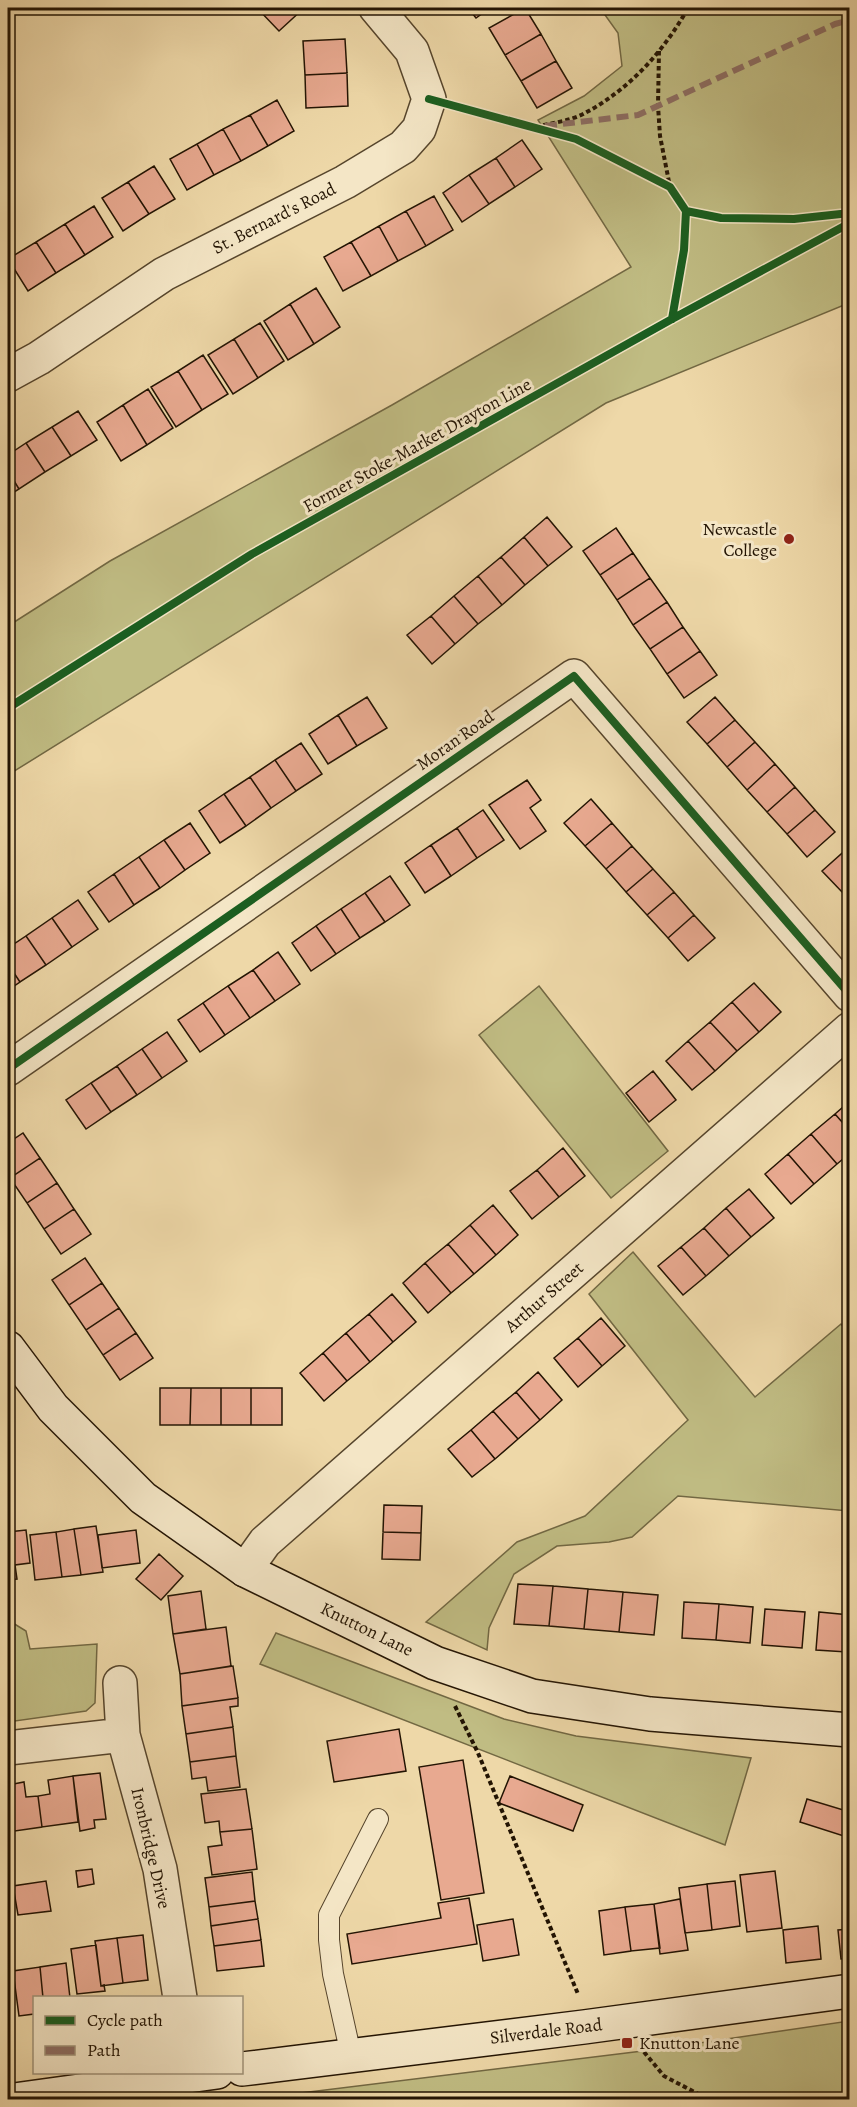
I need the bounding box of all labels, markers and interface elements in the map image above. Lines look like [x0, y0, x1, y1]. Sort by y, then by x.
street label: St. Bernard's Road [208, 176, 340, 260]
street label: Former Stoke-Market Drayton Line [299, 372, 535, 518]
place label: Newcastle College [702, 517, 777, 562]
marker: Newcastle College [782, 532, 796, 546]
street label: Moran Road [411, 704, 499, 776]
street label: Arthur Street [499, 1256, 589, 1339]
street label: Knutton Lane [317, 1596, 417, 1662]
street label: Ironbridge Drive [125, 1785, 177, 1911]
legend [33, 1996, 243, 2074]
text: Cycle path [87, 2008, 163, 2032]
street label: Silverdale Road [489, 2012, 604, 2050]
place label: Knutton Lane [639, 2031, 740, 2055]
marker: Knutton Lane [620, 2036, 634, 2050]
text: Path [87, 2038, 121, 2062]

